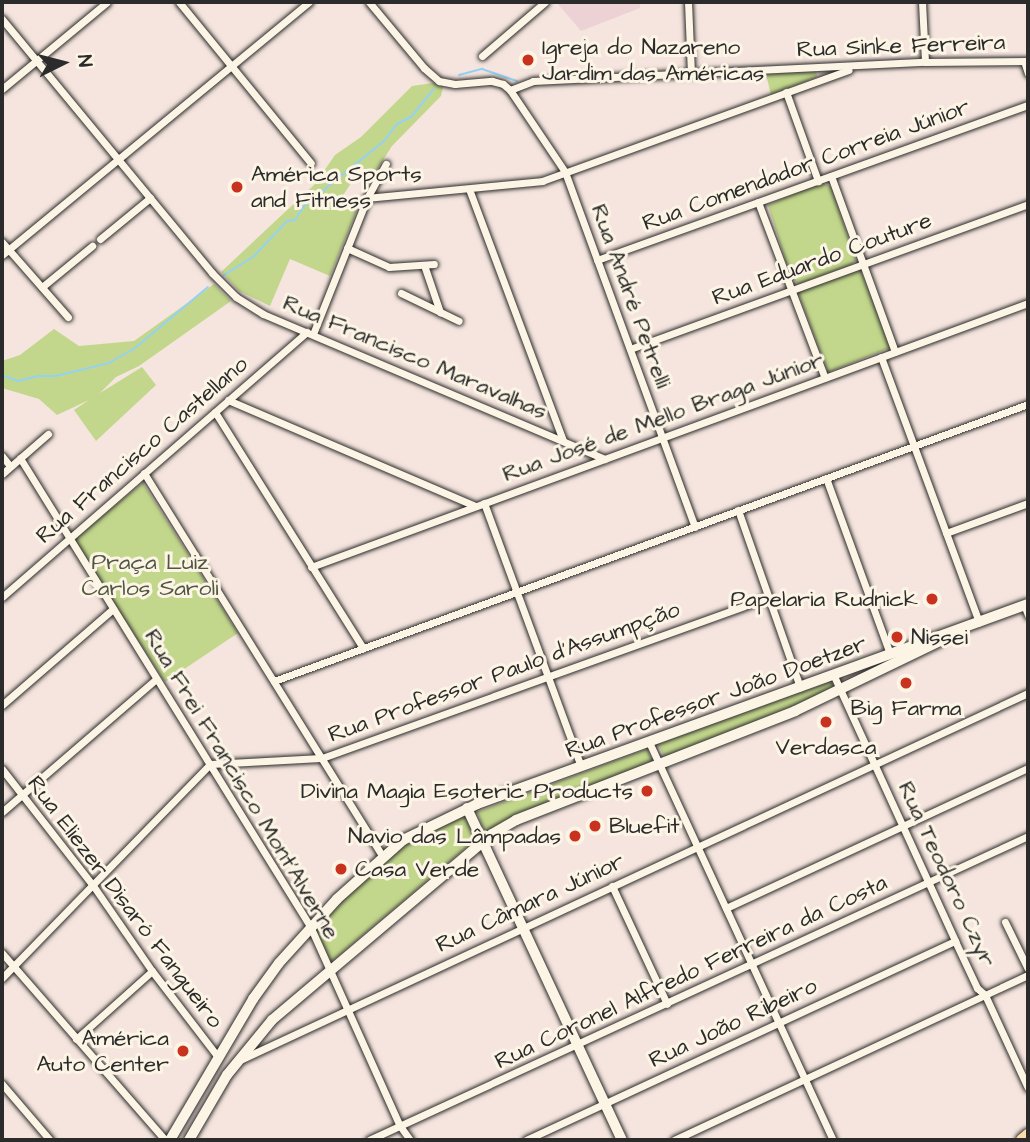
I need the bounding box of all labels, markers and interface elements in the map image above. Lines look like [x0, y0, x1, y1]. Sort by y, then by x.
north arrow [28, 28, 98, 98]
street label: Rua Sinke Ferreira [796, 29, 1006, 63]
place label: Igreja do Nazareno Jardim das Américas [542, 33, 764, 87]
marker: Igreja do Nazareno Jardim das Américas [520, 52, 536, 68]
text: N [70, 53, 98, 68]
street label: Rua Comendador Correia Júnior [639, 93, 973, 237]
place label: América Sports and Fitness [251, 160, 422, 214]
marker: América Sports and Fitness [229, 179, 245, 195]
street label: Rua André Petrelli [585, 200, 677, 392]
street label: Rua Eduardo Couture [709, 206, 935, 312]
street label: Rua Francisco Maravalhas [279, 289, 551, 425]
street label: Rua José de Mello Braga Júnior [499, 346, 827, 488]
street label: Rua Francisco Castellano [30, 350, 254, 550]
park label: Praça Luiz Carlos Saroli [81, 548, 219, 602]
place label: Papelaria Rudnick [730, 585, 918, 613]
marker: Papelaria Rudnick [924, 591, 940, 607]
street label: Rua Professor Paulo d'Assumpção [324, 595, 684, 749]
place label: Nissei [911, 623, 968, 651]
street label: Rua Frei Francisco Mont'Alverne [138, 624, 346, 944]
marker: Nissei [889, 629, 905, 645]
street label: Rua Professor João Doetzer [562, 630, 870, 764]
marker: Big Farma [898, 675, 914, 691]
place label: Big Farma [851, 694, 961, 722]
marker: Verdasca [818, 714, 834, 730]
place label: Verdasca [776, 733, 876, 761]
street label: Rua Eliezer Disaró Fangueiro [21, 770, 229, 1034]
place label: Divina Magia Esoteric Products [301, 777, 633, 805]
street label: Rua Teodoro Czyr [892, 777, 1002, 971]
marker: Divina Magia Esoteric Products [639, 783, 655, 799]
place label: Bluefit [609, 812, 680, 840]
marker: Bluefit [587, 818, 603, 834]
place label: Navio das Lâmpadas [348, 822, 561, 850]
marker: Navio das Lâmpadas [567, 828, 583, 844]
street label: Rua Câmara Júnior [431, 847, 629, 959]
place label: Casa Verde [355, 855, 479, 883]
marker: Casa Verde [333, 861, 349, 877]
street label: Rua Coronel Alfredo Ferreira da Costa [491, 869, 891, 1075]
street label: Rua João Ribeiro [645, 972, 821, 1074]
place label: América Auto Center [36, 1024, 169, 1078]
marker: América Auto Center [175, 1043, 191, 1059]

